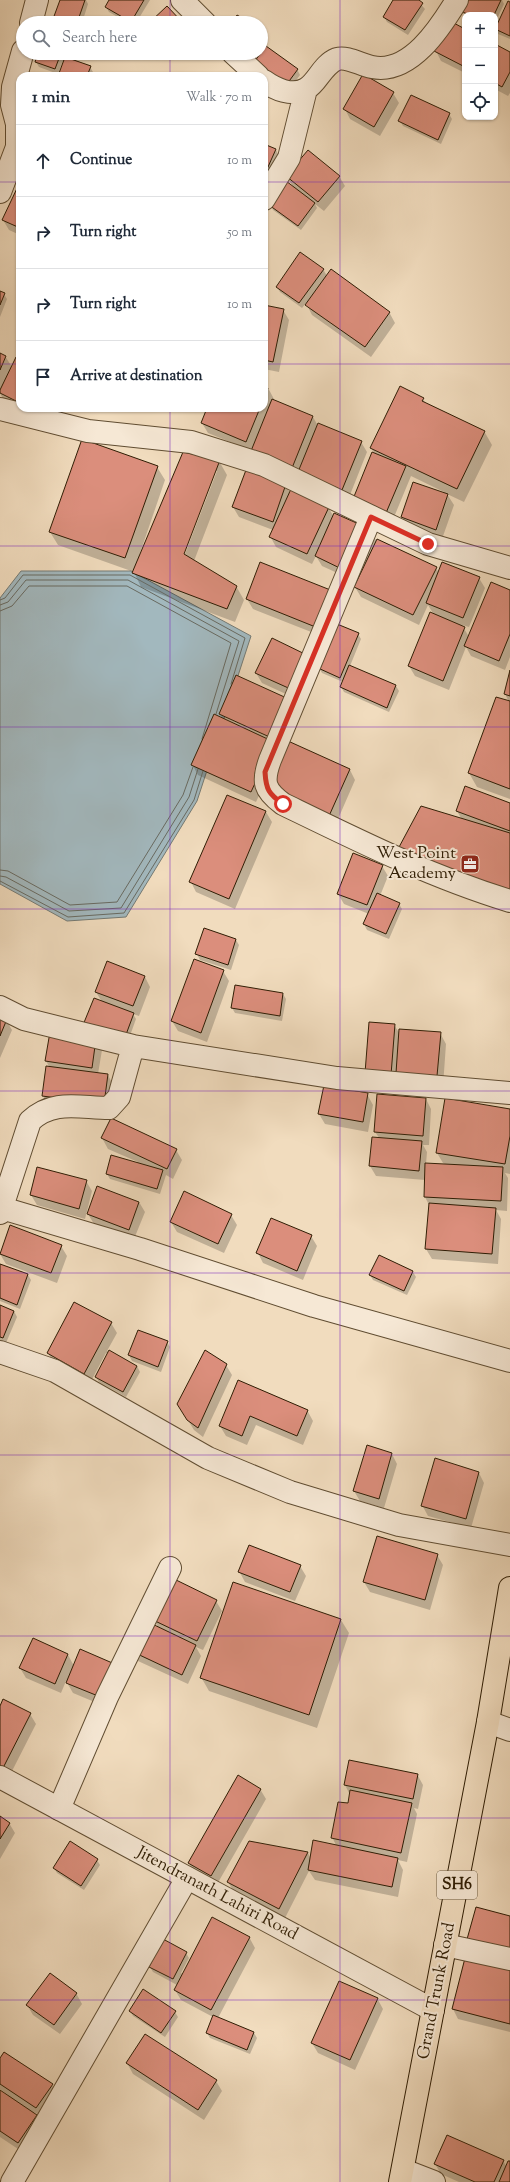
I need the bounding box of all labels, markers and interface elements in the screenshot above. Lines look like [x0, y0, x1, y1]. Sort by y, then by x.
map controls [462, 12, 498, 120]
button: + [462, 12, 498, 48]
search box [16, 16, 268, 60]
icon: search [30, 27, 52, 49]
text: Search here [62, 28, 137, 49]
button: − [462, 48, 498, 84]
button: locate [462, 84, 498, 120]
text: 1 min [32, 86, 70, 110]
text: Walk · 70 m [186, 89, 252, 107]
icon: ahead [32, 150, 54, 172]
text: Continue [70, 150, 132, 171]
text: 10 m [227, 152, 252, 170]
icon: right [32, 222, 54, 244]
text: Turn right [70, 222, 136, 243]
text: 50 m [227, 224, 252, 242]
icon: right [32, 294, 54, 316]
text: Turn right [70, 294, 136, 315]
text: 10 m [227, 296, 252, 314]
icon: arrive [32, 366, 54, 388]
text: Arrive at destination [70, 366, 203, 387]
route end [419, 535, 437, 553]
route start [274, 795, 292, 813]
place label: West Point Academy [376, 842, 457, 886]
office icon: West Point Academy [459, 853, 481, 875]
street label: Jitendranath Lahiri Road [131, 1841, 302, 1947]
road number: SH6 [437, 1871, 477, 1899]
street label: Grand Trunk Road [412, 1920, 462, 2062]

